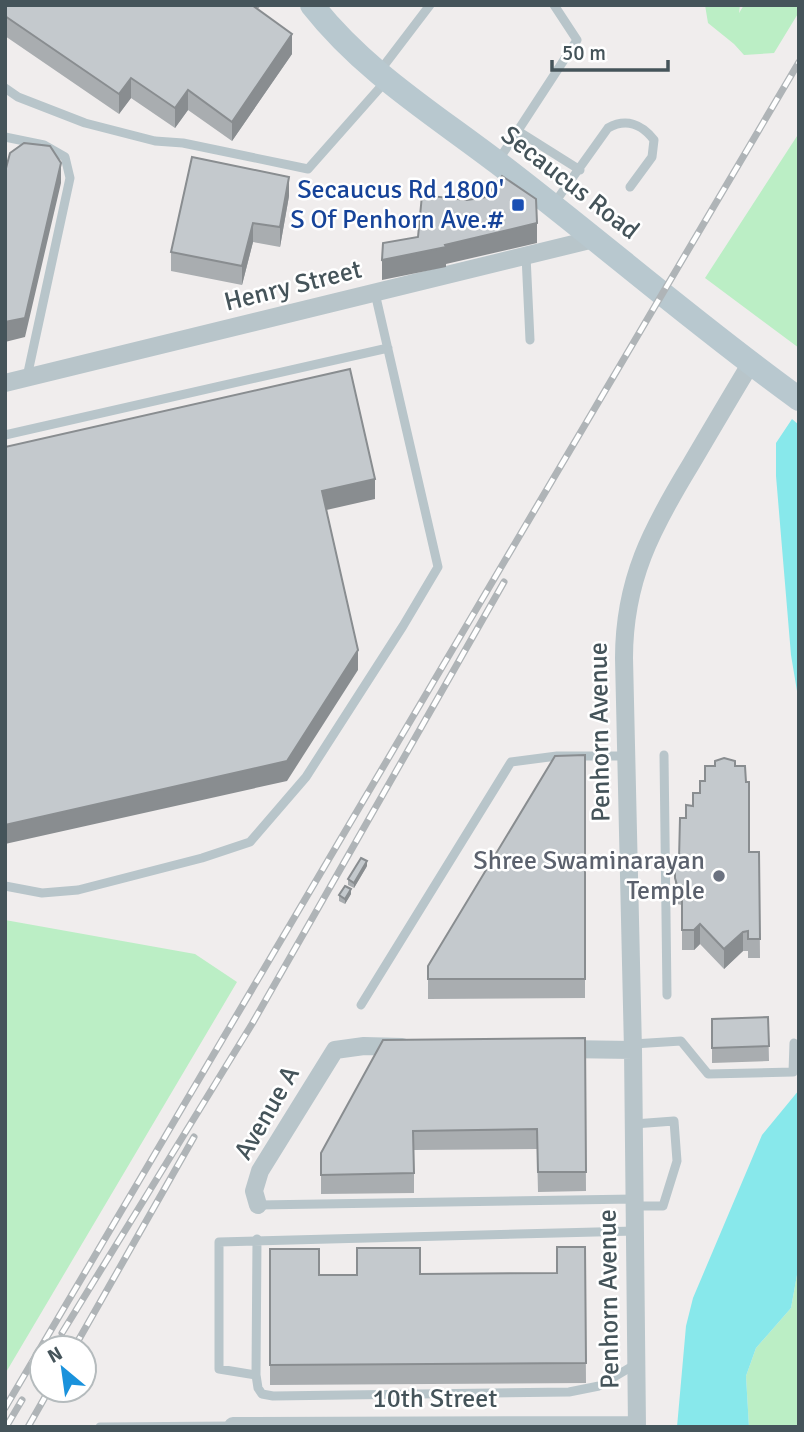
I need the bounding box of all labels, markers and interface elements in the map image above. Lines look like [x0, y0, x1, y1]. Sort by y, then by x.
scale bar [552, 28, 668, 72]
text: 50 m [562, 40, 606, 66]
street label: Secaucus Road [495, 119, 645, 247]
place label: Secaucus Rd 1800' S Of Penhorn Ave.# [290, 174, 504, 236]
marker: Secaucus Rd 1800' S Of Penhorn Ave.# [510, 197, 526, 213]
street label: Henry Street [221, 253, 365, 319]
street label: Penhorn Avenue [582, 642, 618, 822]
place label: Shree Swaminarayan Temple [473, 845, 705, 907]
marker: Shree Swaminarayan Temple [711, 868, 727, 884]
street label: Avenue A [227, 1060, 307, 1166]
street label: Penhorn Avenue [591, 1209, 627, 1389]
north arrow [28, 1334, 98, 1404]
text: N [44, 1341, 67, 1369]
street label: 10th Street [373, 1383, 497, 1415]

